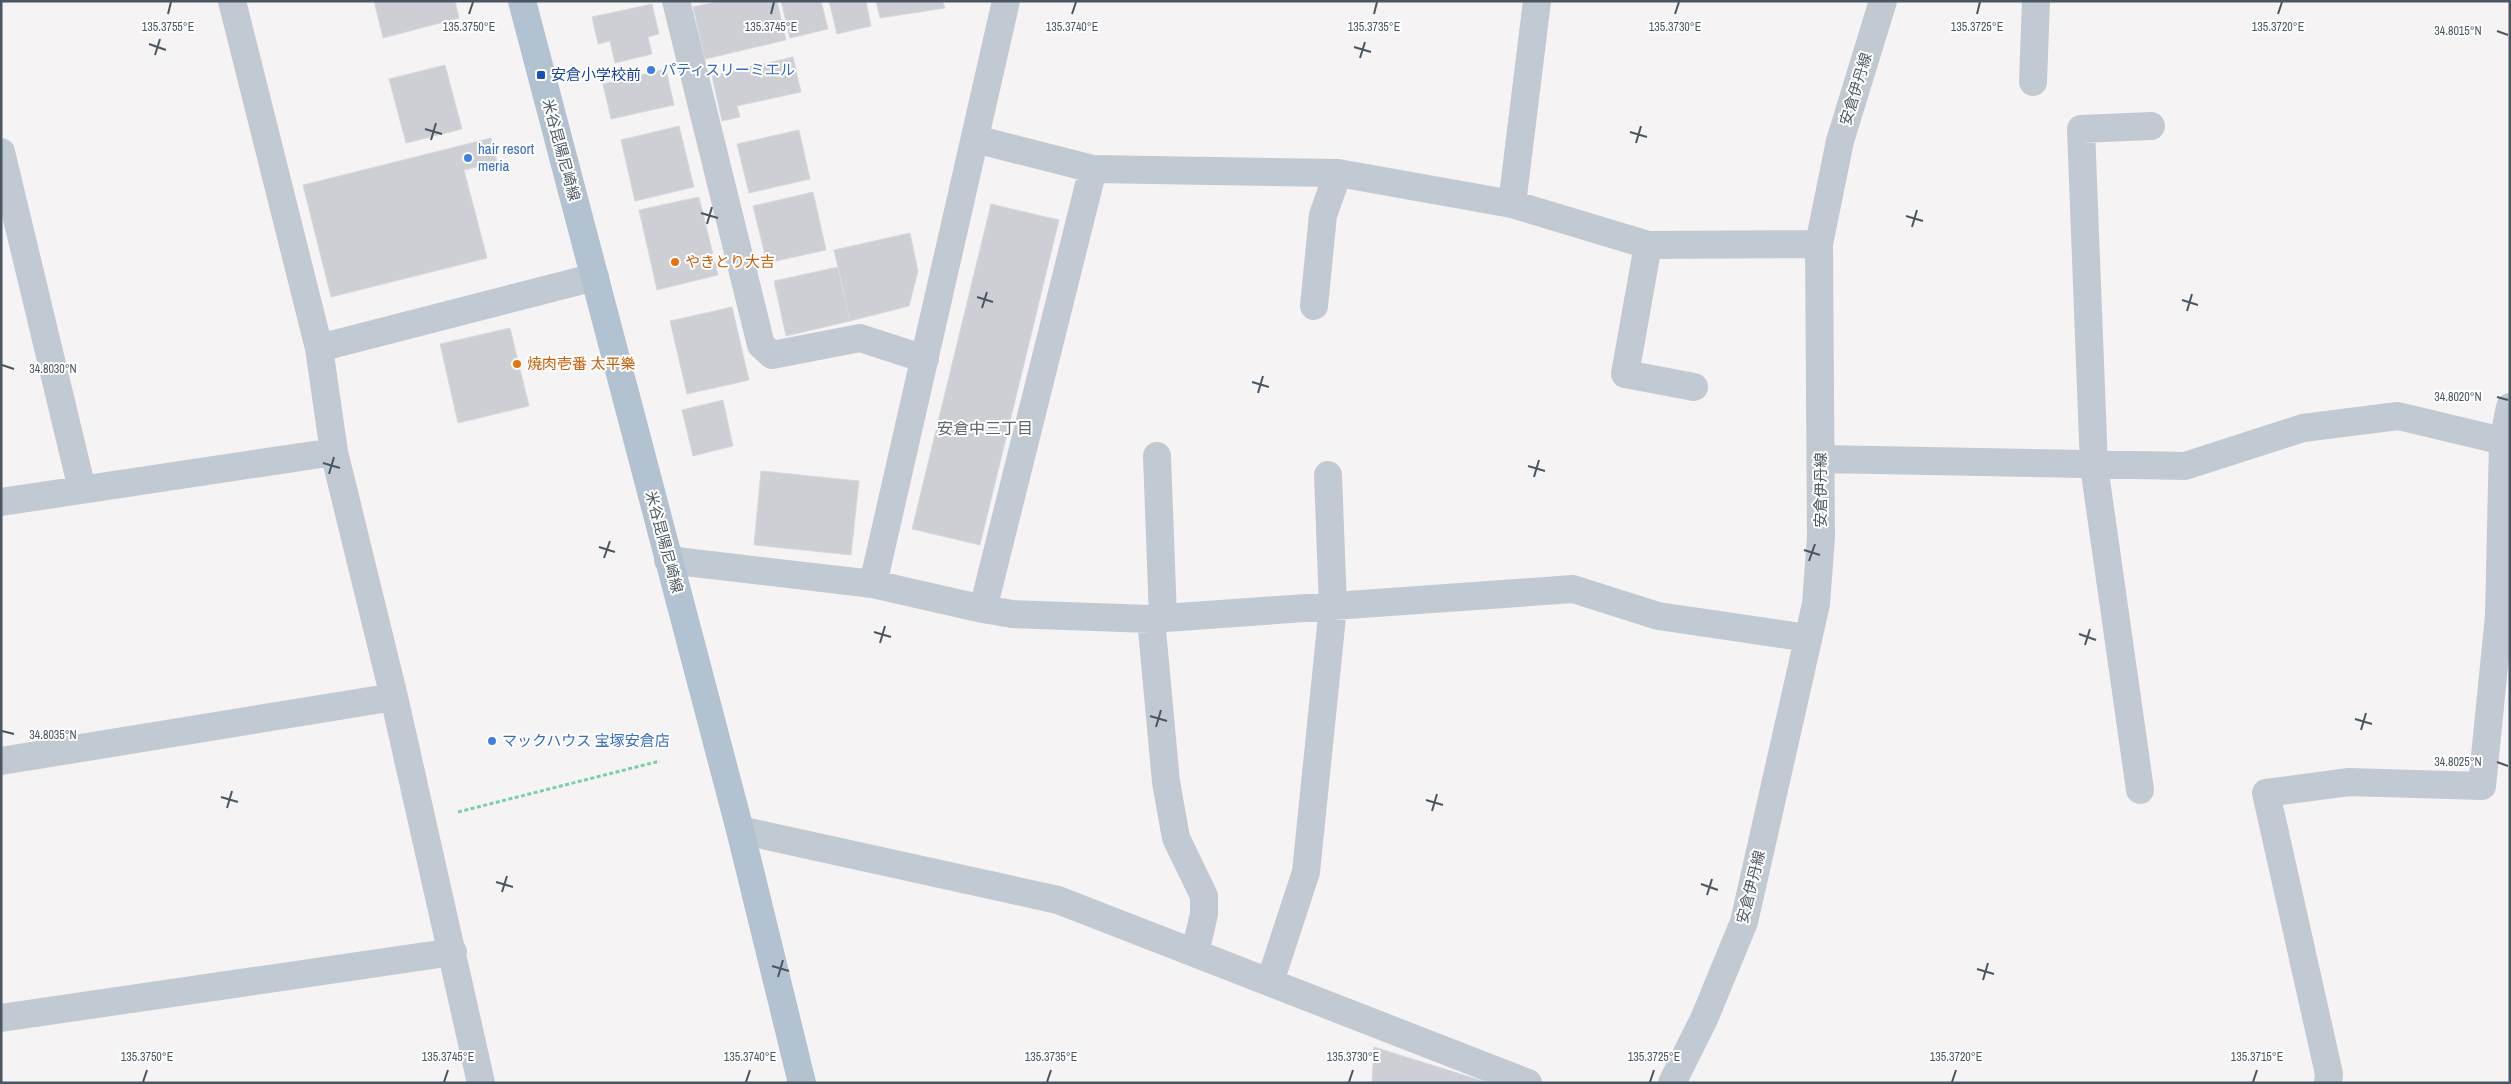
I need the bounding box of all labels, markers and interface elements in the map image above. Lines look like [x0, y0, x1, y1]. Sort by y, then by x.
text: 135.3755°E [142, 19, 194, 35]
text: 135.3750°E [443, 19, 495, 35]
text: 135.3745°E [745, 19, 797, 35]
text: 135.3740°E [1046, 19, 1098, 35]
text: 135.3735°E [1348, 19, 1400, 35]
text: 135.3730°E [1649, 19, 1701, 35]
text: 135.3725°E [1951, 19, 2003, 35]
text: 135.3720°E [2252, 19, 2304, 35]
text: 34.8015°N [2434, 23, 2482, 39]
street label: 安倉伊丹線 [1835, 50, 1877, 128]
place label: パティスリーミエル [661, 59, 795, 80]
place label: 安倉小学校前 [551, 64, 641, 85]
marker: パティスリーミエル [645, 64, 657, 76]
marker: 安倉小学校前 [535, 69, 547, 81]
street label: 米谷昆陽尼崎線 [538, 96, 585, 203]
place label: hair resort meria [478, 138, 535, 176]
marker: hair resort meria [462, 152, 474, 164]
place label: やきとり大吉 [685, 251, 775, 272]
marker: やきとり大吉 [669, 256, 681, 268]
place label: 焼肉壱番 太平樂 [527, 353, 635, 374]
marker: 焼肉壱番 太平樂 [511, 358, 523, 370]
text: 34.8030°N [29, 361, 77, 377]
text: 34.8020°N [2434, 389, 2482, 405]
district label: 安倉中三丁目 [937, 417, 1033, 439]
street label: 安倉伊丹線 [1810, 452, 1831, 528]
street label: 米谷昆陽尼崎線 [641, 488, 688, 595]
text: 34.8035°N [29, 727, 77, 743]
place label: マックハウス 宝塚安倉店 [502, 730, 670, 751]
marker: マックハウス 宝塚安倉店 [486, 735, 498, 747]
text: 34.8025°N [2434, 754, 2482, 770]
street label: 安倉伊丹線 [1731, 848, 1770, 926]
text: 135.3750°E [121, 1049, 173, 1065]
text: 135.3745°E [422, 1049, 474, 1065]
text: 135.3740°E [724, 1049, 776, 1065]
text: 135.3735°E [1025, 1049, 1077, 1065]
text: 135.3730°E [1327, 1049, 1379, 1065]
text: 135.3725°E [1628, 1049, 1680, 1065]
text: 135.3720°E [1930, 1049, 1982, 1065]
text: 135.3715°E [2231, 1049, 2283, 1065]

